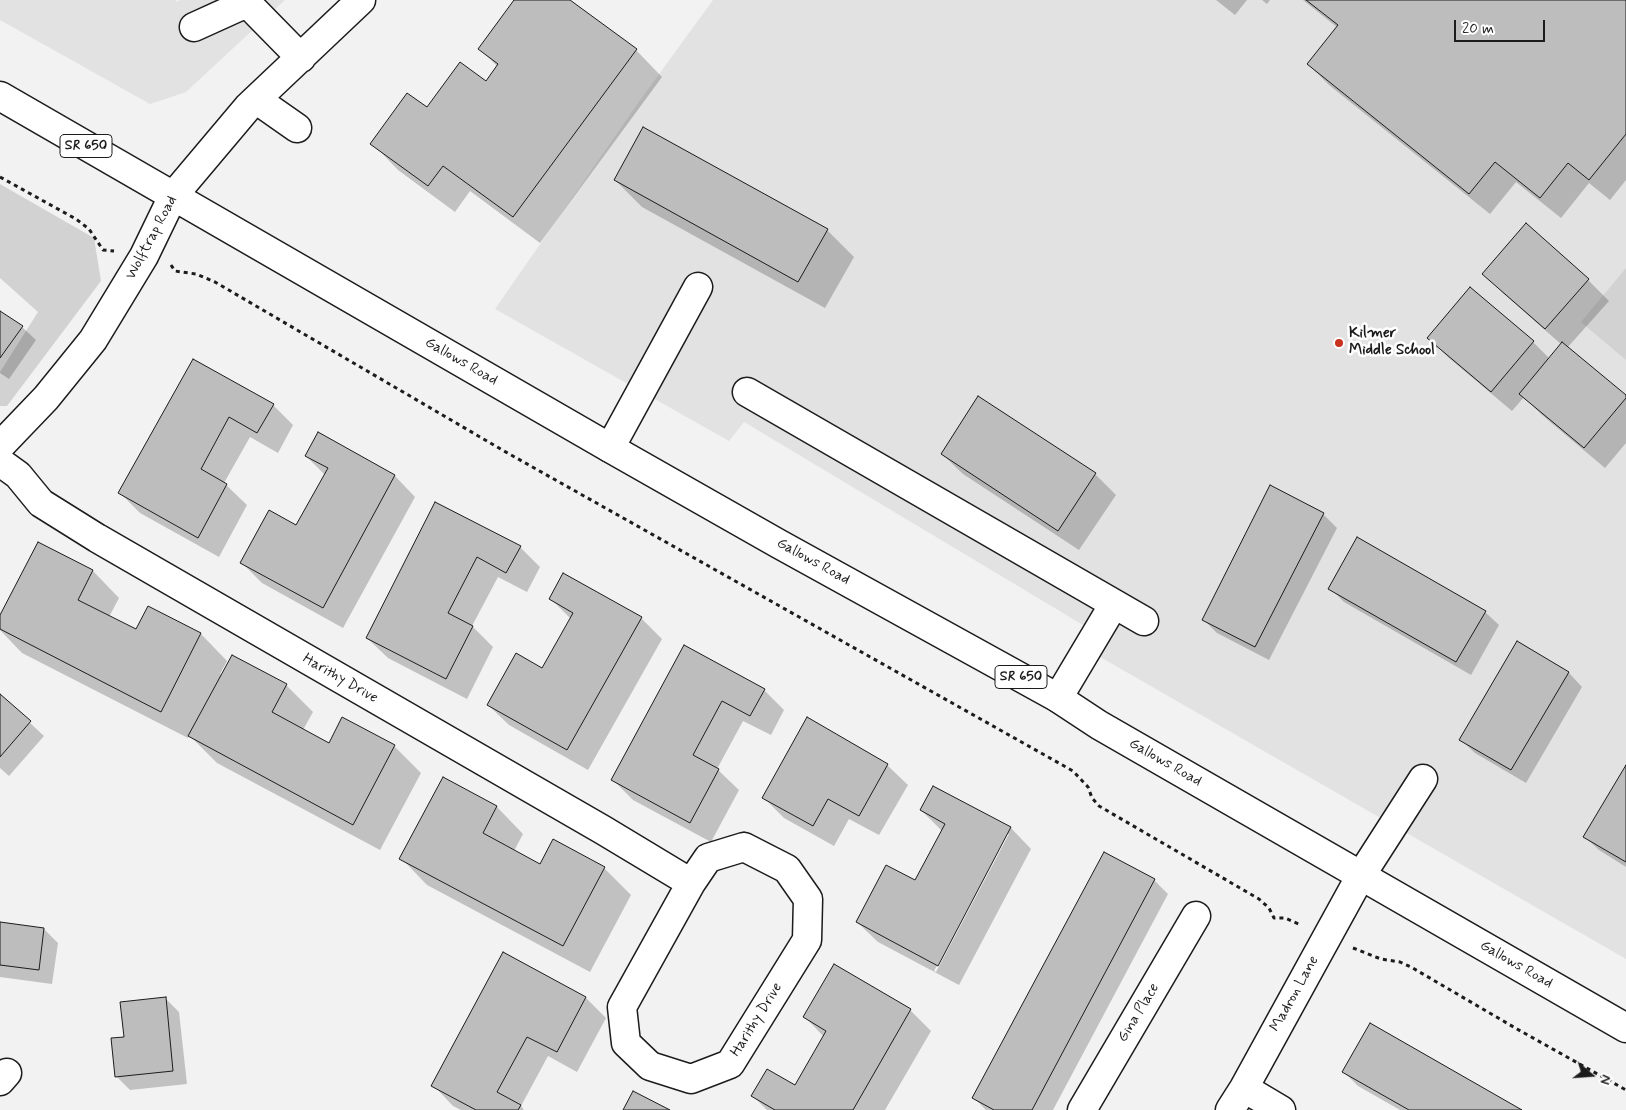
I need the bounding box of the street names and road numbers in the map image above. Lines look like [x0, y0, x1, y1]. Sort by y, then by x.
road number: SR 650 [60, 134, 112, 158]
street label: Wolftrap Road [122, 193, 182, 283]
street label: Gallows Road [421, 334, 501, 390]
street label: Gallows Road [773, 535, 853, 589]
street label: Harithy Drive [299, 650, 381, 708]
road number: SR 650 [995, 666, 1047, 689]
street label: Gallows Road [1125, 735, 1205, 791]
street label: Gallows Road [1476, 937, 1556, 993]
street label: Madron Lane [1267, 953, 1323, 1035]
street label: Harithy Drive [727, 980, 787, 1060]
street label: Gina Place [1114, 980, 1164, 1046]

